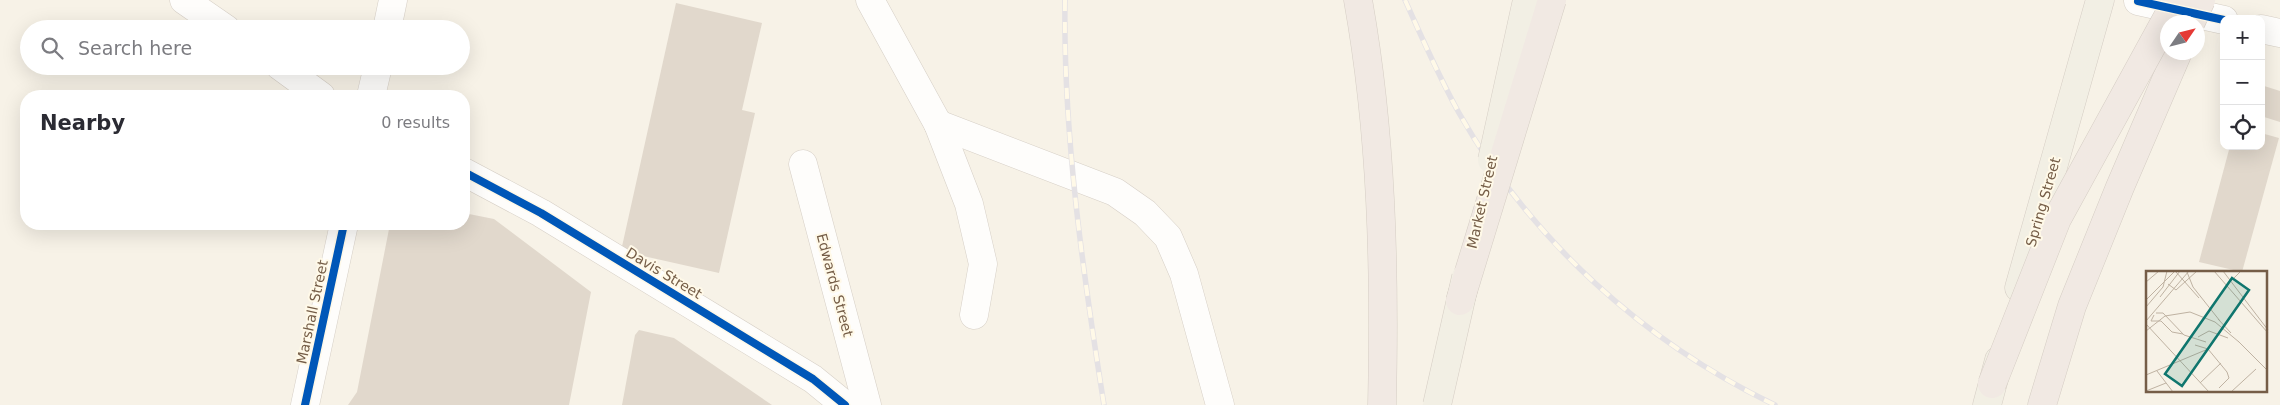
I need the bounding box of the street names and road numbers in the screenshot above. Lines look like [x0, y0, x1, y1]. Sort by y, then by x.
street label: Market Street [1464, 153, 1501, 250]
street label: Spring Street [2023, 155, 2064, 249]
street label: Edwards Street [813, 232, 857, 339]
street label: Davis Street [623, 244, 705, 302]
street label: Marshall Street [293, 258, 331, 365]

